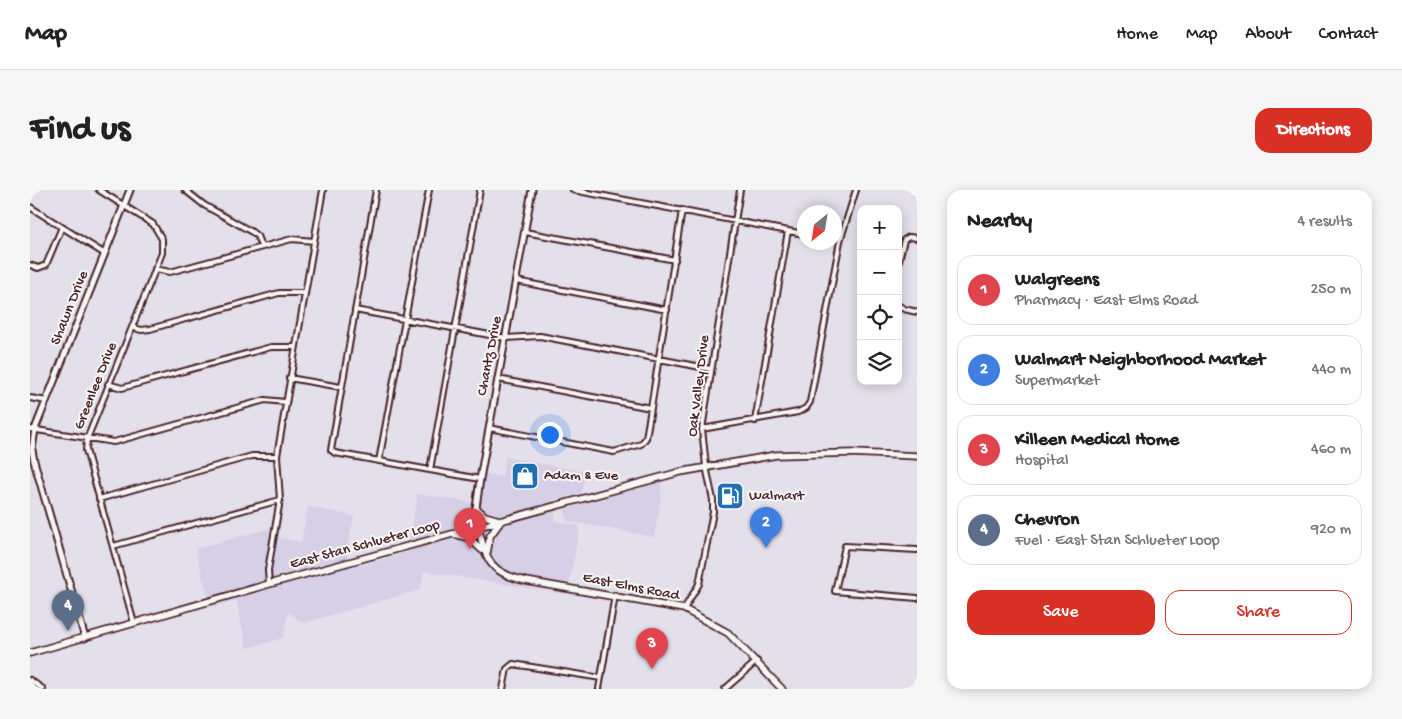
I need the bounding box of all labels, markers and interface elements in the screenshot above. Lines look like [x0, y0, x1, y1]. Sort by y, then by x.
text: Map [25, 20, 67, 49]
text: Home [1116, 24, 1158, 45]
text: Map [1186, 24, 1217, 45]
text: About [1245, 24, 1291, 45]
text: Contact [1319, 24, 1377, 45]
button: Directions [1255, 108, 1372, 153]
text: Find us [30, 110, 130, 151]
north arrow [797, 205, 842, 250]
map controls [857, 205, 902, 385]
button: + [857, 205, 902, 250]
text: Nearby [967, 210, 1032, 235]
text: 4 results [1297, 213, 1352, 232]
button: − [857, 250, 902, 295]
street label: Shawn Drive [47, 268, 93, 348]
text: Walgreens [1015, 269, 1099, 292]
text: 1 [981, 281, 987, 300]
text: 250 m [1311, 281, 1351, 300]
text: Pharmacy · East Elms Road [1015, 292, 1198, 311]
button: locate [857, 295, 902, 340]
street label: Chantz Drive [473, 314, 507, 397]
street label: Oak Valley Drive [684, 334, 714, 438]
street label: Greenlee Drive [70, 340, 122, 432]
button: layers [857, 340, 902, 385]
text: Walmart Neighborhood Market [1015, 349, 1265, 372]
text: 2 [980, 361, 988, 380]
text: 440 m [1312, 361, 1351, 380]
text: Supermarket [1015, 372, 1100, 391]
your location [537, 422, 563, 448]
text: Killeen Medical Home [1015, 429, 1179, 452]
text: 3 [980, 441, 988, 460]
text: 460 m [1311, 441, 1351, 460]
text: Hospital [1015, 452, 1069, 471]
shop icon: Adam & Eve [510, 461, 540, 491]
place label: Adam & Eve [544, 467, 619, 485]
fuel station icon: Walmart [715, 481, 745, 511]
place label: Walmart [749, 487, 806, 505]
pin: 2 [750, 507, 782, 548]
pin: 1 [454, 508, 486, 549]
text: Chevron [1015, 509, 1079, 532]
street label: East Stan Schlueter Loop [288, 516, 442, 574]
text: 4 [980, 521, 988, 540]
text: 920 m [1311, 521, 1351, 540]
text: Fuel · East Stan Schlueter Loop [1015, 532, 1220, 551]
street label: East Elms Road [581, 569, 682, 605]
pin: 4 [52, 590, 84, 631]
button: Save [967, 590, 1155, 635]
button: Share [1165, 590, 1352, 635]
pin: 3 [636, 628, 668, 669]

